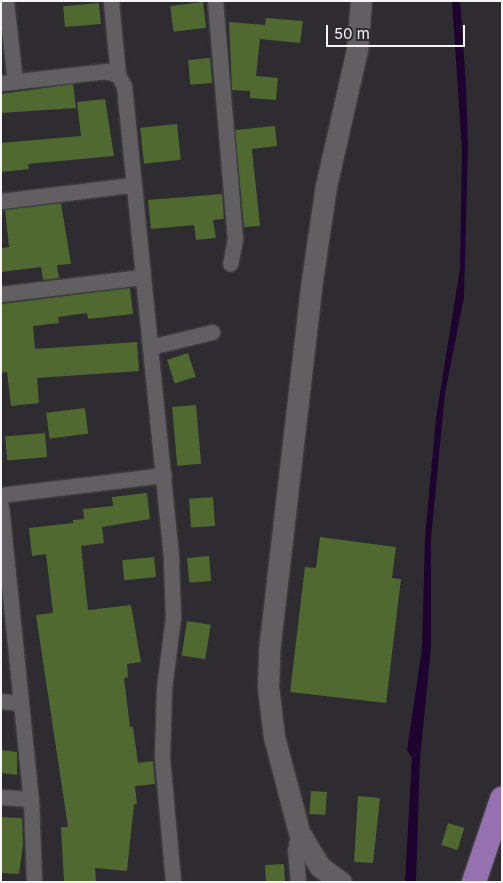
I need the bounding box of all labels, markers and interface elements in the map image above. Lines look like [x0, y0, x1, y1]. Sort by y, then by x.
scale bar [328, 15, 467, 47]
text: 50 m [334, 24, 370, 43]

